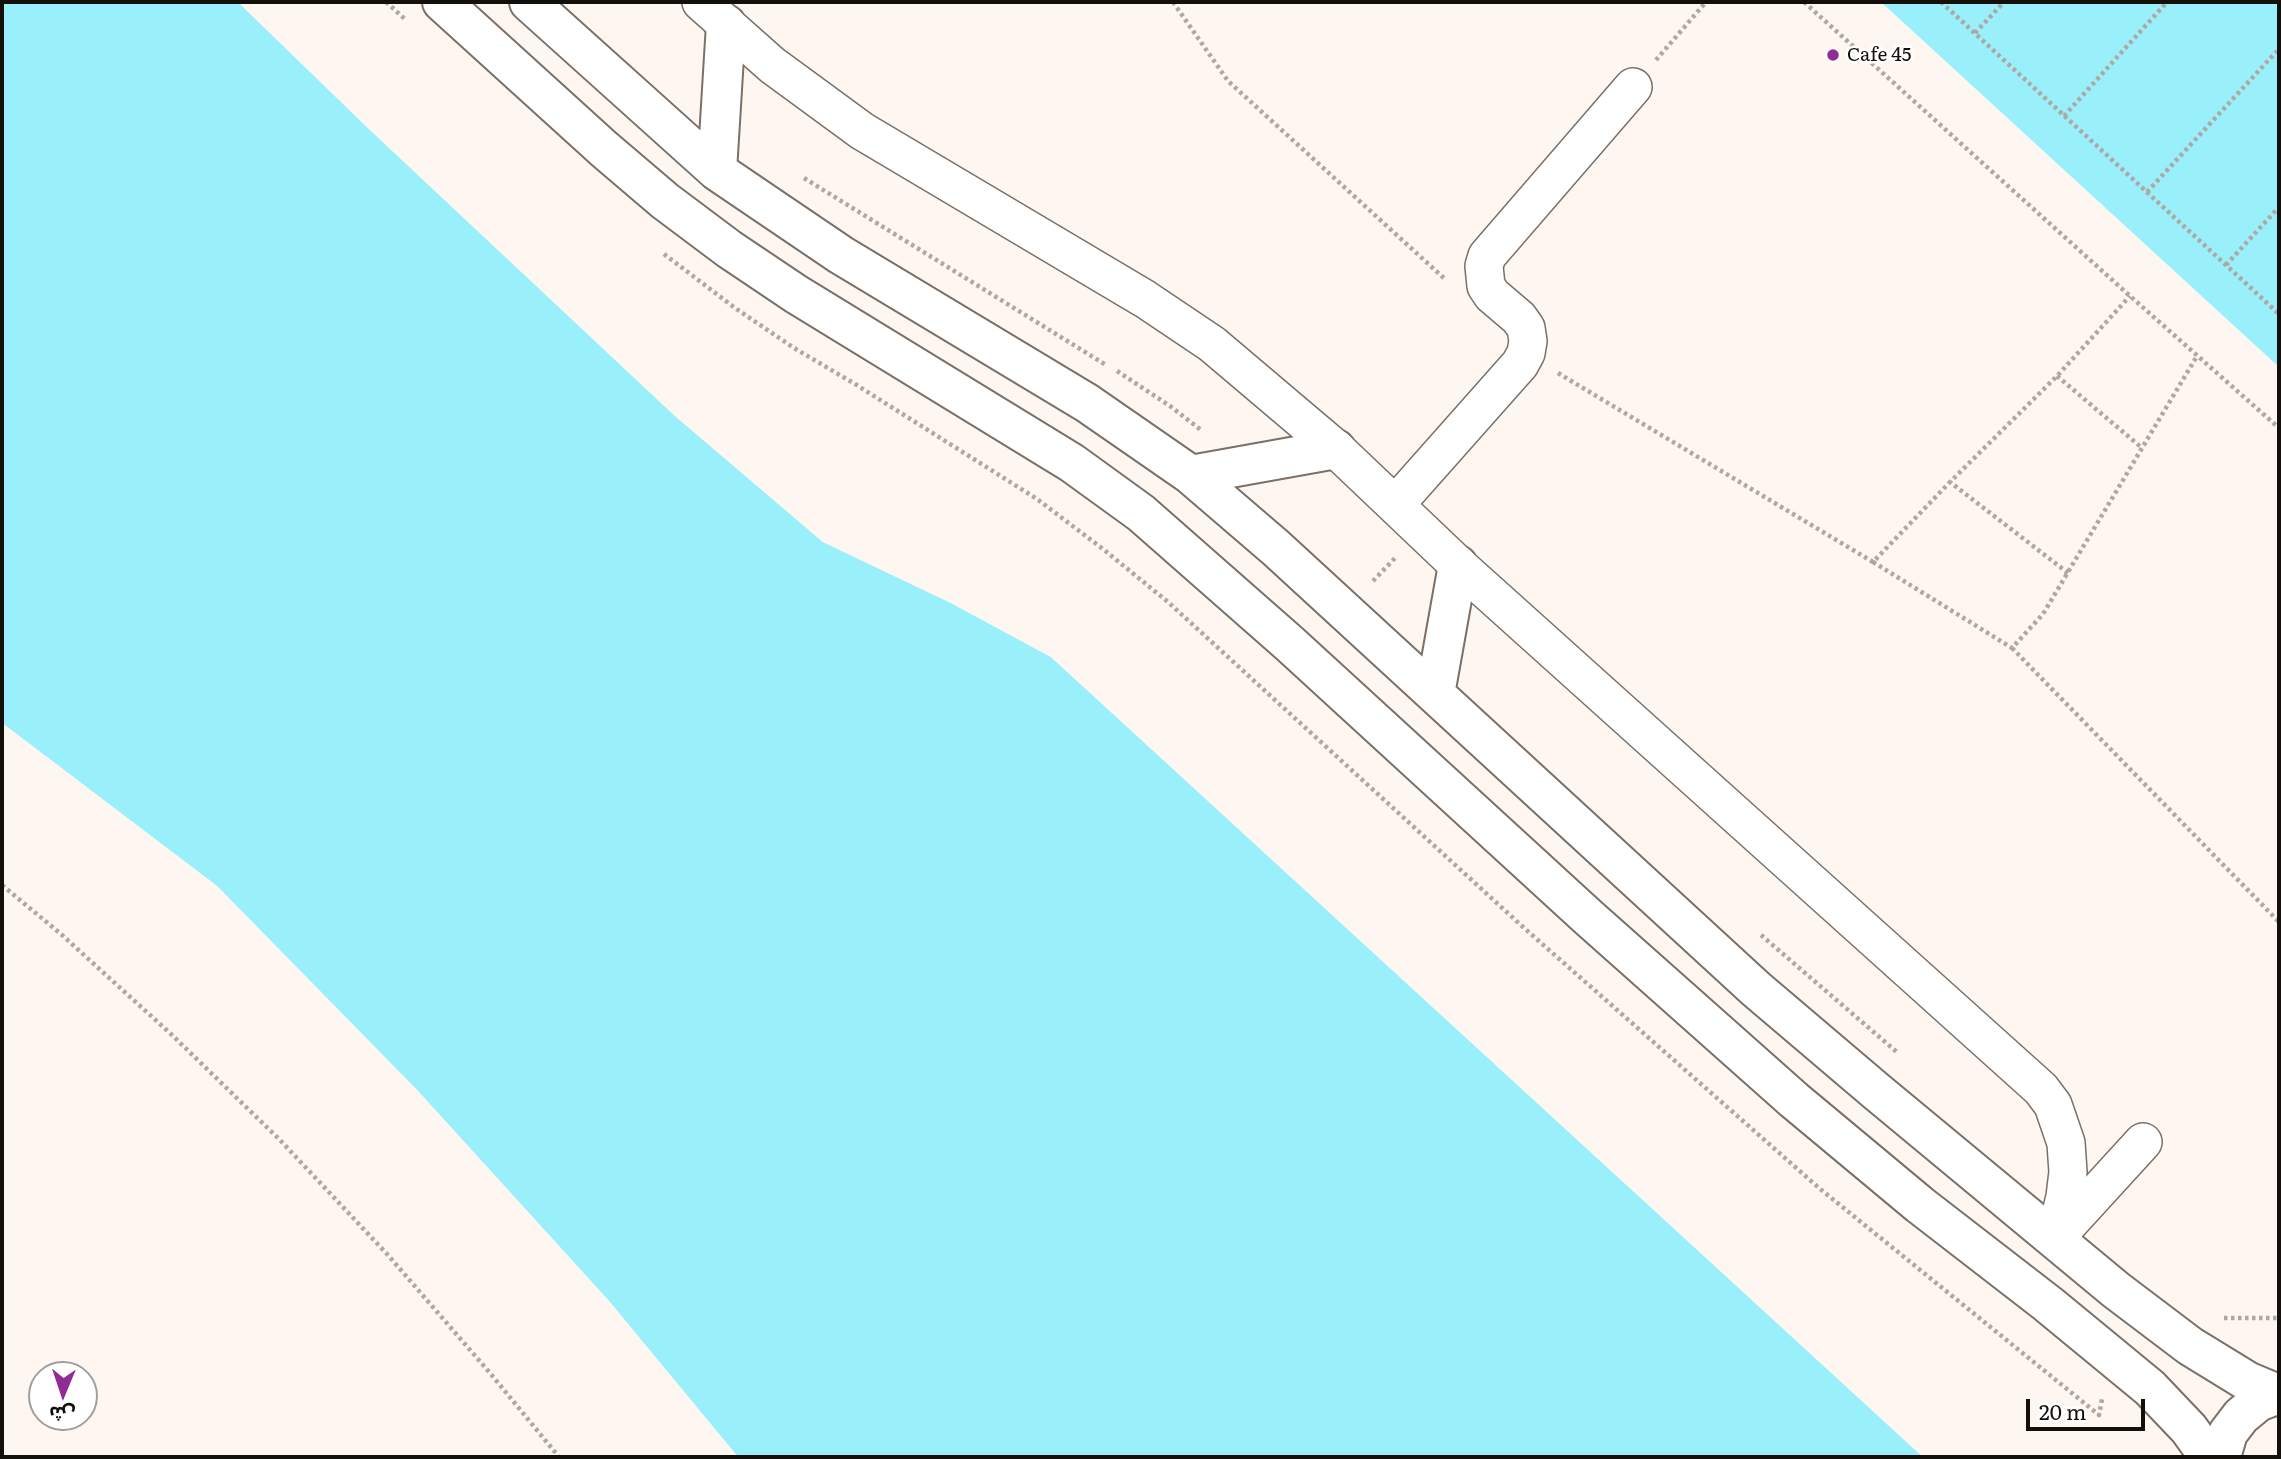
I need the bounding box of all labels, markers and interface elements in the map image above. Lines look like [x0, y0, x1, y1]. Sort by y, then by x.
place label: Cafe 45 [1847, 44, 1911, 66]
marker: Cafe 45 [1825, 47, 1841, 63]
north arrow [28, 1361, 98, 1431]
scale bar [2029, 1386, 2148, 1430]
text: 20 m [2039, 1395, 2086, 1426]
text: ش [49, 1401, 76, 1429]

